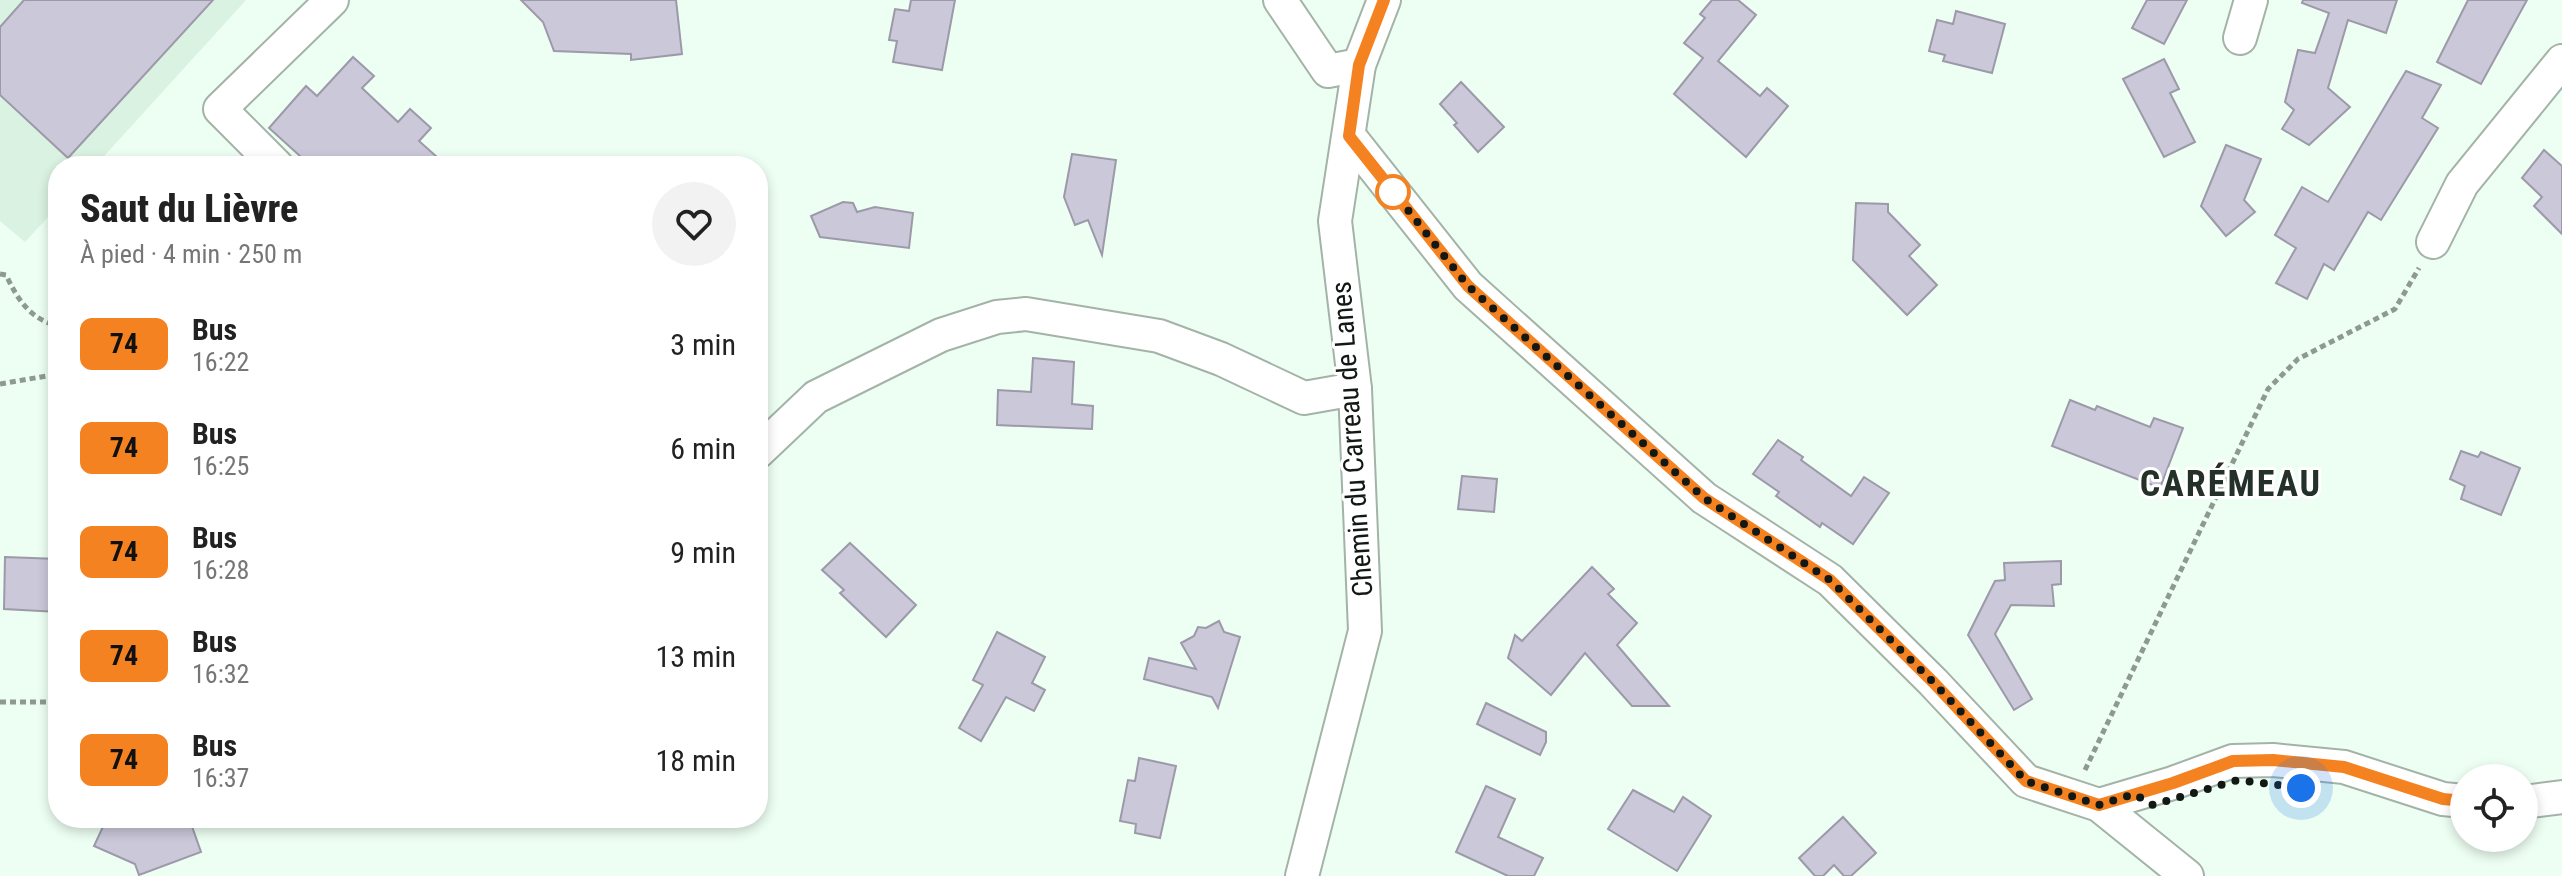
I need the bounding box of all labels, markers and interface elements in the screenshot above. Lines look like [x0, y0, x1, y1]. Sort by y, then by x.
unlabelled marker [1376, 175, 1410, 209]
button: heart [652, 182, 736, 266]
text: Saut du Lièvre [80, 187, 298, 231]
text: À pied · 4 min · 250 m [80, 239, 302, 269]
street label: Chemin du Carreau de Lanes [1325, 280, 1379, 598]
text: Bus [192, 312, 237, 347]
text: 74 [110, 327, 138, 360]
text: 3 min [670, 327, 736, 362]
text: 16:22 [192, 347, 249, 377]
text: Bus [192, 416, 237, 451]
text: 74 [110, 431, 138, 464]
text: 6 min [670, 431, 736, 466]
text: 16:25 [192, 451, 249, 481]
district label: CARÉMEAU [2140, 462, 2322, 505]
text: Bus [192, 520, 237, 555]
text: 74 [110, 535, 138, 568]
text: 9 min [670, 535, 736, 570]
text: 16:28 [192, 555, 249, 585]
text: Bus [192, 624, 237, 659]
text: 74 [110, 639, 138, 672]
text: 13 min [655, 639, 736, 674]
text: 16:32 [192, 659, 249, 689]
text: Bus [192, 728, 237, 763]
text: 74 [110, 743, 138, 776]
text: 18 min [655, 743, 736, 778]
text: 16:37 [192, 763, 249, 793]
map controls [2450, 764, 2538, 852]
button: locate [2450, 764, 2538, 852]
your location [2281, 768, 2321, 808]

